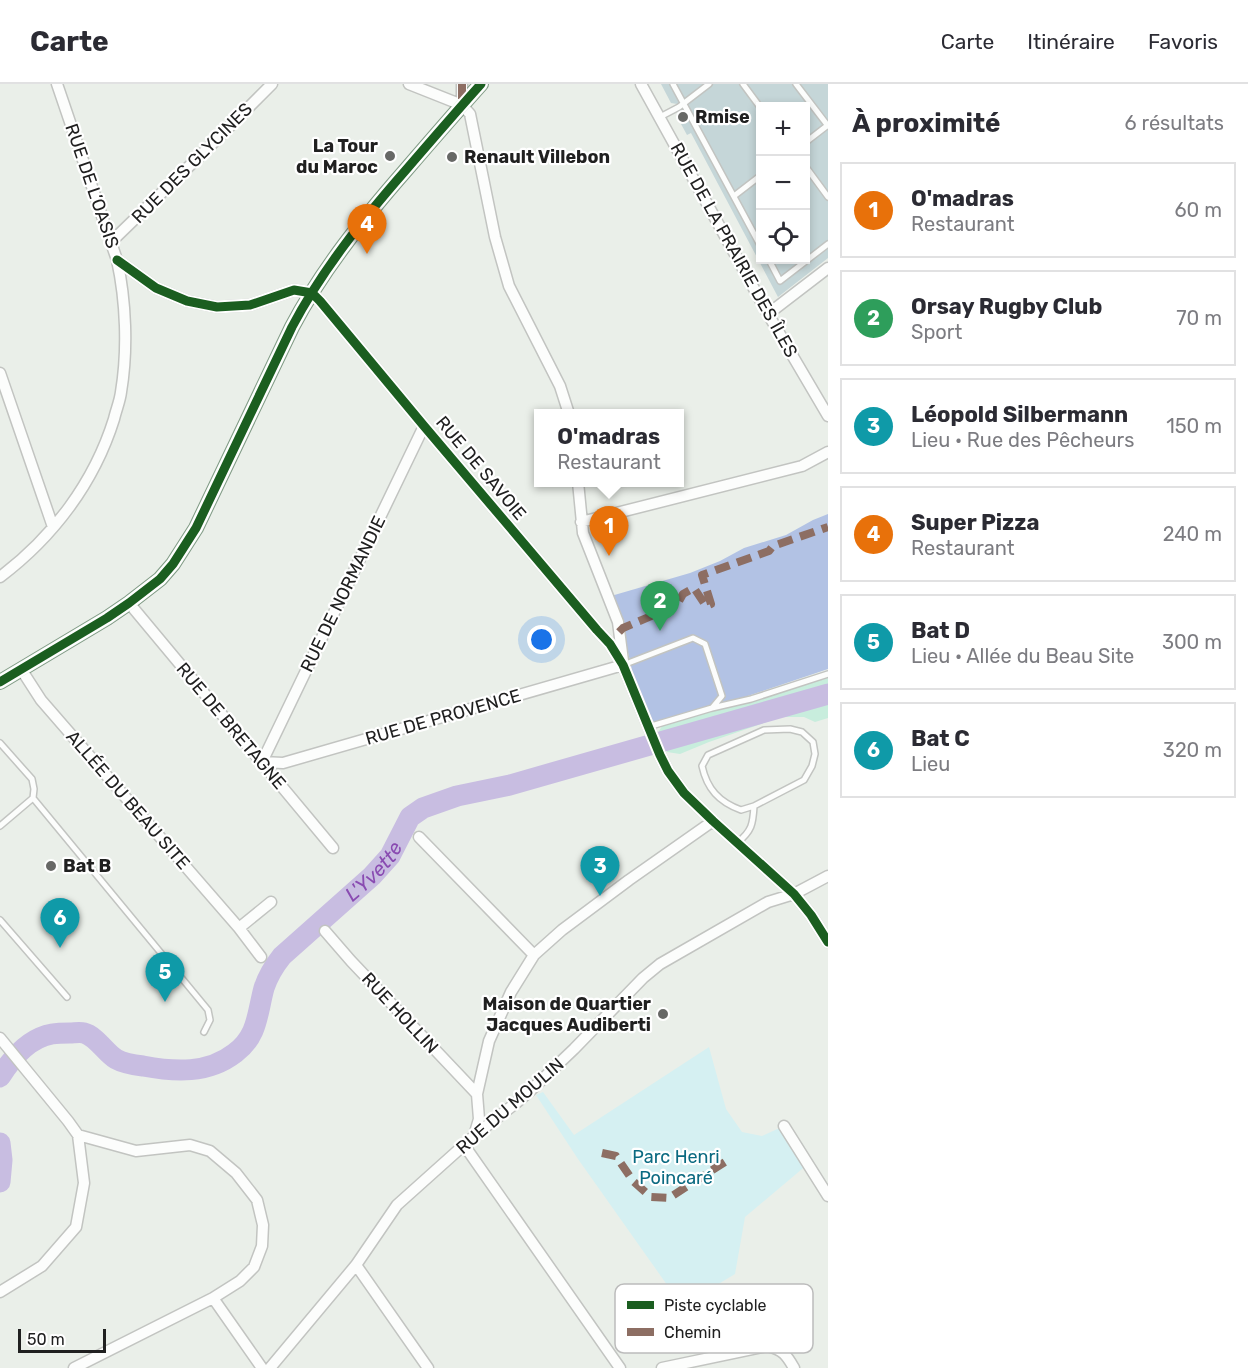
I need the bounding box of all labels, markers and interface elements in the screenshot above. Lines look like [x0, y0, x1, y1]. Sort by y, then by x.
text: Carte [30, 25, 109, 58]
text: Carte [941, 29, 994, 54]
text: Itinéraire [1027, 29, 1115, 54]
text: Favoris [1148, 29, 1218, 54]
street label: RUE DES GLYCINES [127, 98, 257, 228]
map controls [756, 102, 810, 264]
button: + [756, 102, 810, 156]
place label: Rmise [695, 106, 750, 128]
text: À proximité [852, 108, 1001, 139]
marker: Rmise [676, 110, 690, 124]
text: 6 résultats [1125, 111, 1224, 135]
street label: RUE DE L’OASIS [60, 121, 124, 251]
place label: La Tour du Maroc [296, 135, 378, 178]
street label: RUE DE LA PRAIRIE DES ÎLES [666, 139, 802, 361]
place label: Renault Villebon [464, 146, 610, 168]
marker: La Tour du Maroc [383, 149, 397, 163]
marker: Renault Villebon [445, 150, 459, 164]
button: − [756, 156, 810, 210]
text: O'madras [911, 185, 1014, 212]
text: 1 [869, 198, 878, 222]
text: 60 m [1175, 198, 1222, 222]
pin: 4 [348, 204, 386, 254]
button: locate [756, 210, 810, 264]
text: Restaurant [911, 212, 1015, 236]
text: Orsay Rugby Club [911, 293, 1102, 320]
text: 2 [867, 306, 880, 330]
text: 70 m [1176, 306, 1222, 330]
text: Sport [911, 320, 962, 344]
text: Léopold Silbermann [911, 401, 1128, 428]
popup [534, 409, 684, 487]
street label: RUE DE SAVOIE [431, 411, 531, 525]
text: 3 [867, 414, 880, 438]
text: 150 m [1166, 414, 1222, 438]
text: O'madras [557, 423, 660, 450]
text: Lieu · Rue des Pêcheurs [911, 428, 1134, 452]
text: Restaurant [557, 450, 661, 474]
pin: 1 [590, 506, 628, 556]
text: Super Pizza [911, 509, 1039, 536]
street label: RUE DE NORMANDIE [296, 512, 390, 676]
text: 4 [867, 522, 880, 546]
text: 240 m [1163, 522, 1222, 546]
text: Restaurant [911, 536, 1015, 560]
pin: 2 [640, 582, 680, 631]
text: Bat D [911, 617, 970, 644]
your location [527, 625, 556, 654]
text: 5 [867, 630, 880, 654]
text: 300 m [1162, 630, 1222, 654]
text: Lieu · Allée du Beau Site [911, 644, 1134, 668]
street label: RUE DE BRETAGNE [172, 658, 290, 794]
street label: RUE DE PROVENCE [363, 684, 523, 750]
text: Bat C [911, 725, 970, 752]
street label: ALLÉE DU BEAU SITE [62, 726, 194, 874]
text: 6 [867, 738, 880, 762]
text: 320 m [1163, 738, 1222, 762]
text: Lieu [911, 752, 950, 776]
water label: L'Yvette [340, 838, 407, 906]
pin: 3 [580, 846, 620, 896]
place label: Bat B [63, 855, 111, 877]
marker: Bat B [44, 859, 58, 873]
pin: 6 [40, 898, 80, 948]
pin: 5 [146, 952, 184, 1002]
street label: RUE HOLLIN [357, 968, 443, 1058]
place label: Maison de Quartier Jacques Audiberti [483, 993, 651, 1036]
marker: Maison de Quartier Jacques Audiberti [656, 1007, 670, 1021]
street label: RUE DU MOULIN [452, 1053, 568, 1159]
park label: Parc Henri Poincaré [632, 1146, 720, 1189]
legend [615, 1284, 813, 1353]
text: Piste cyclable [664, 1296, 767, 1315]
text: Chemin [664, 1323, 721, 1342]
scale bar [18, 1326, 106, 1354]
text: 50 m [27, 1330, 65, 1349]

